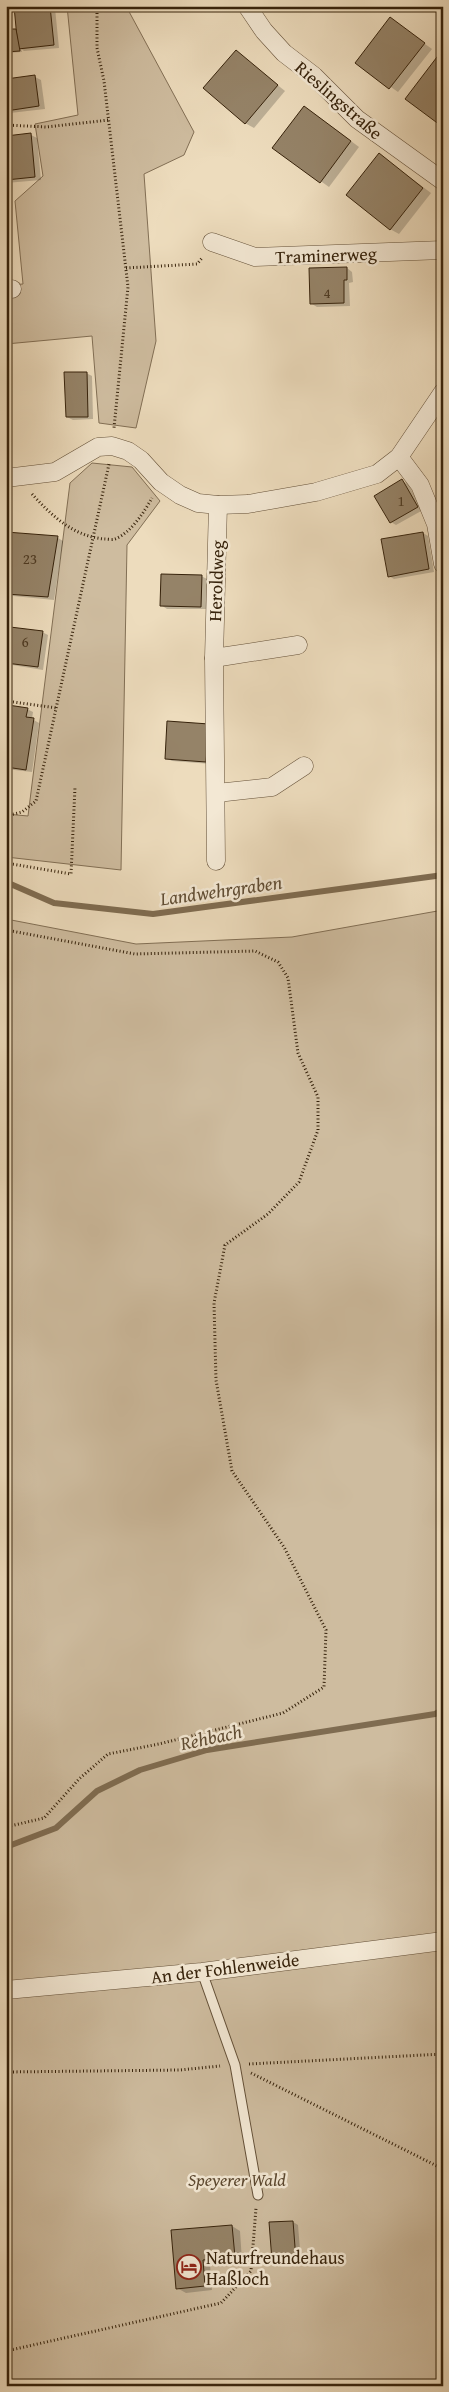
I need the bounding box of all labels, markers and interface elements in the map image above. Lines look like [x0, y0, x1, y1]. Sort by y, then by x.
street label: Rieslingstraße [289, 54, 389, 146]
street label: Traminerweg [275, 240, 377, 270]
house number: 4 [323, 282, 331, 303]
house number: 1 [397, 490, 405, 511]
street label: Heroldweg [201, 540, 231, 622]
house number: 23 [23, 548, 37, 569]
house number: 6 [21, 631, 29, 652]
water label: Landwehrgraben [157, 868, 284, 913]
water label: Rehbach [177, 1717, 245, 1757]
street label: An der Fohlenweide [149, 1945, 301, 1991]
park label: Speyerer Wald [188, 2166, 286, 2193]
place label: Naturfreundehaus Haßloch [206, 2244, 345, 2292]
hotel icon: Naturfreundehaus Haßloch [176, 2254, 202, 2280]

